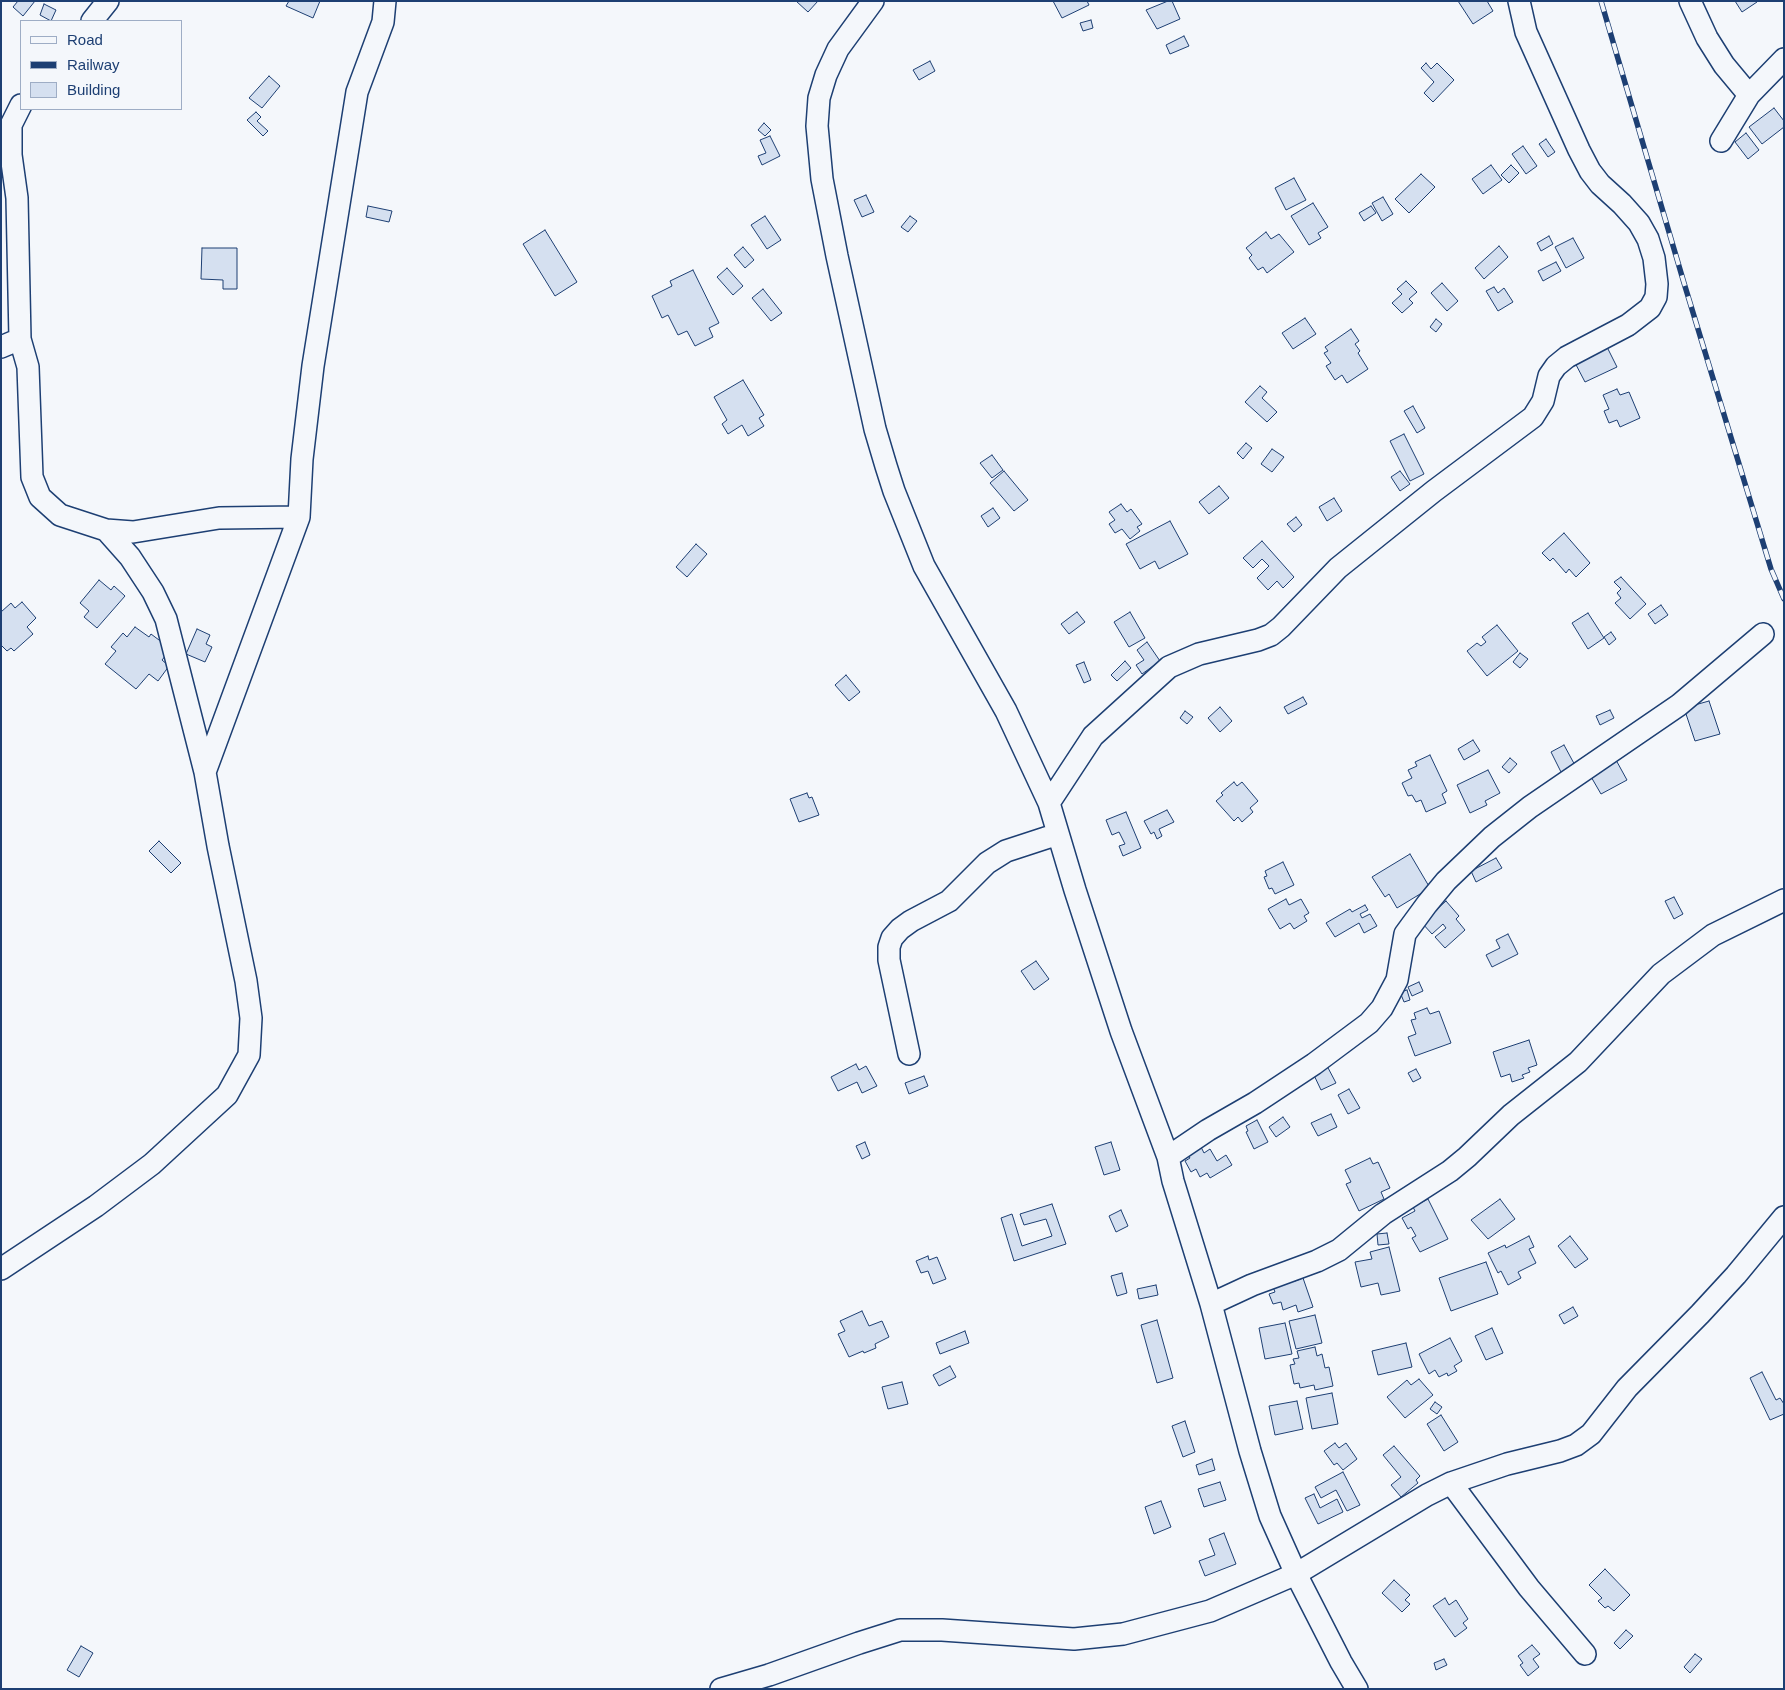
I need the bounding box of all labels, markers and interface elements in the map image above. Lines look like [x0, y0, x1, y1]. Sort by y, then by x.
legend [20, 20, 182, 110]
text: Road [67, 31, 103, 48]
text: Railway [67, 56, 120, 73]
text: Building [67, 81, 120, 98]

